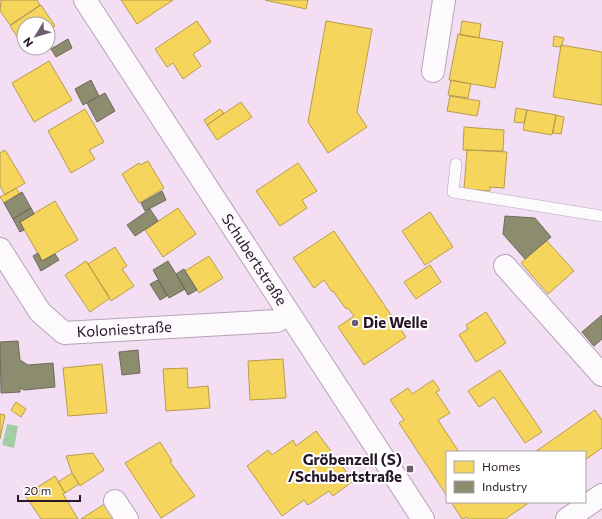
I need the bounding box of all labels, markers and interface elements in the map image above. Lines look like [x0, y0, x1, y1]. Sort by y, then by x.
north arrow [16, 16, 56, 56]
text: N [20, 35, 35, 50]
street label: Schubertstraße [219, 210, 291, 309]
place label: Die Welle [363, 313, 428, 331]
street label: Koloniestraße [76, 317, 173, 340]
marker: Die Welle [350, 318, 360, 328]
place label: Gröbenzell (S) /Schubertstraße [288, 450, 402, 485]
legend [446, 451, 586, 503]
text: Homes [482, 459, 520, 473]
marker: Gröbenzell (S) /Schubertstraße [405, 464, 415, 474]
scale bar [18, 477, 80, 503]
text: Industry [482, 479, 527, 493]
text: 20 m [24, 483, 51, 497]

